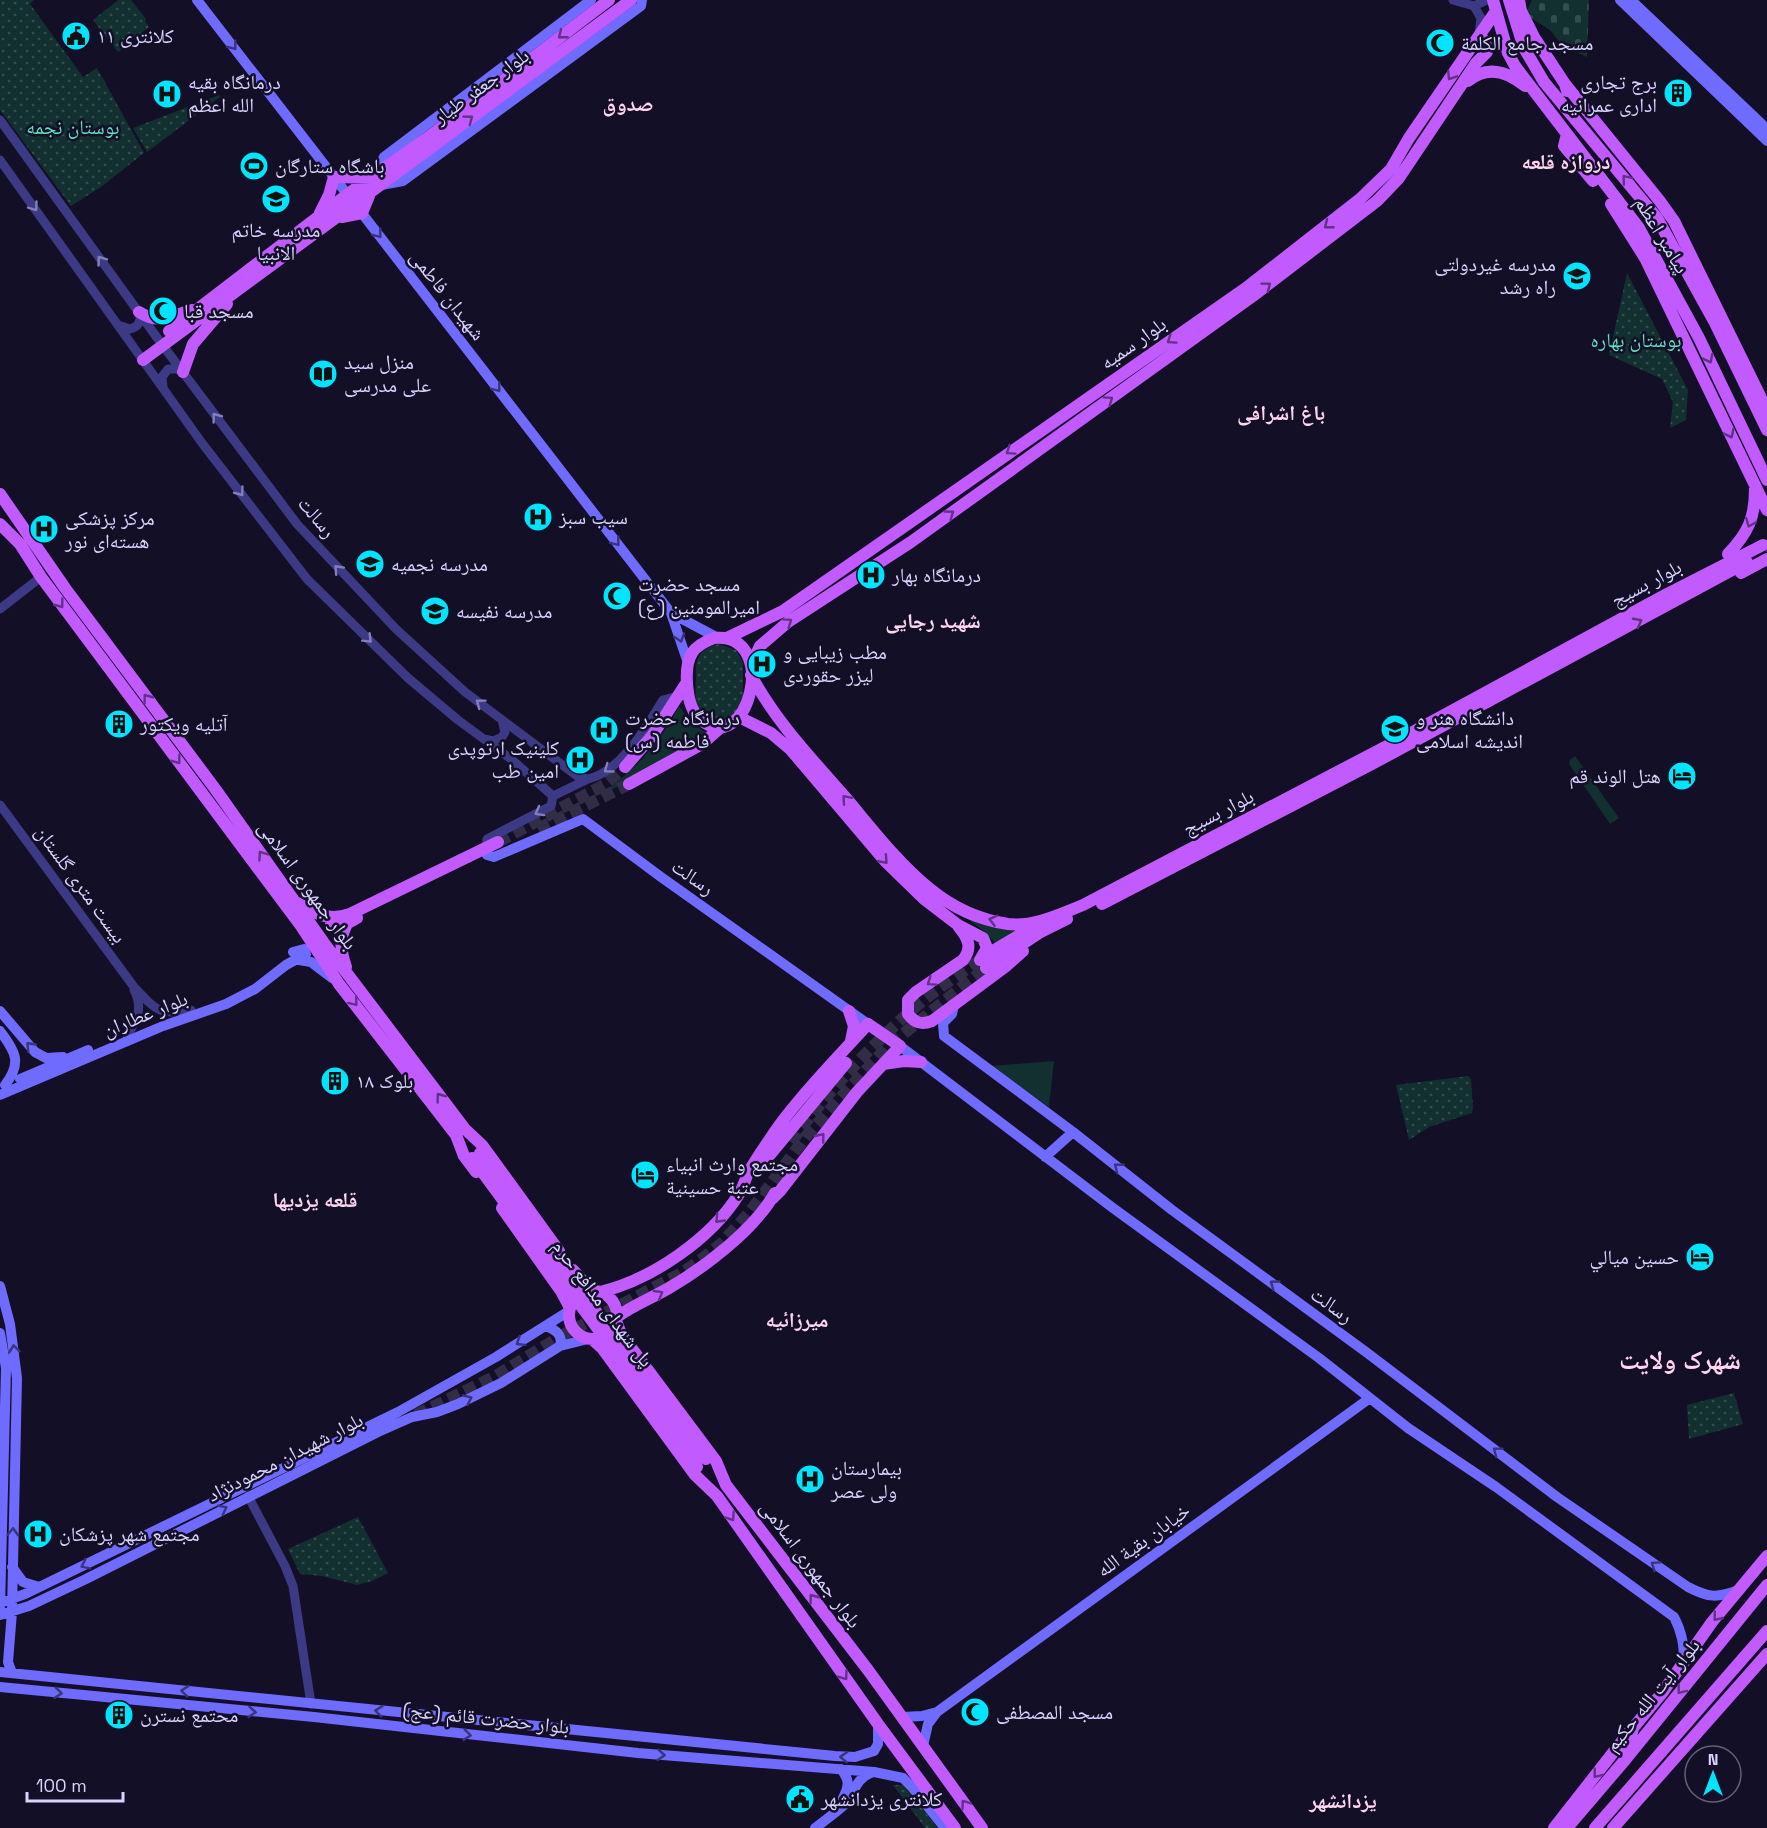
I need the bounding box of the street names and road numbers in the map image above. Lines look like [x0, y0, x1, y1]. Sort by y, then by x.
street label: بلوار جعفر طیار [427, 42, 534, 130]
street label: پیامبر اعظم [1628, 192, 1695, 279]
street label: شهیدان فاطمی [405, 245, 491, 345]
street label: بلوار سمیه [1095, 311, 1171, 375]
street label: رسالت [292, 491, 342, 543]
street label: بلوار بسیج [1606, 554, 1686, 612]
street label: بلوار بسیج [1178, 783, 1258, 841]
street label: بلوار جمهوری اسلامی [252, 815, 364, 955]
street label: بیست متری گلستان [29, 820, 133, 948]
street label: رسالت [666, 853, 720, 901]
street label: بلوار عطاران [99, 985, 191, 1043]
street label: پل شهدای مدافع حرم [546, 1234, 660, 1373]
street label: رسالت [1306, 1281, 1358, 1329]
street label: بلوار شهیدان محمودنژاد [203, 1407, 367, 1507]
street label: بلوار جمهوری اسلامی [754, 1495, 868, 1633]
street label: خیابان بقیة الله [1091, 1497, 1195, 1583]
street label: بلوار آیت الله حکیم [1598, 1633, 1706, 1758]
street label: بلوار حضرت قائم (عج) [401, 1696, 571, 1741]

